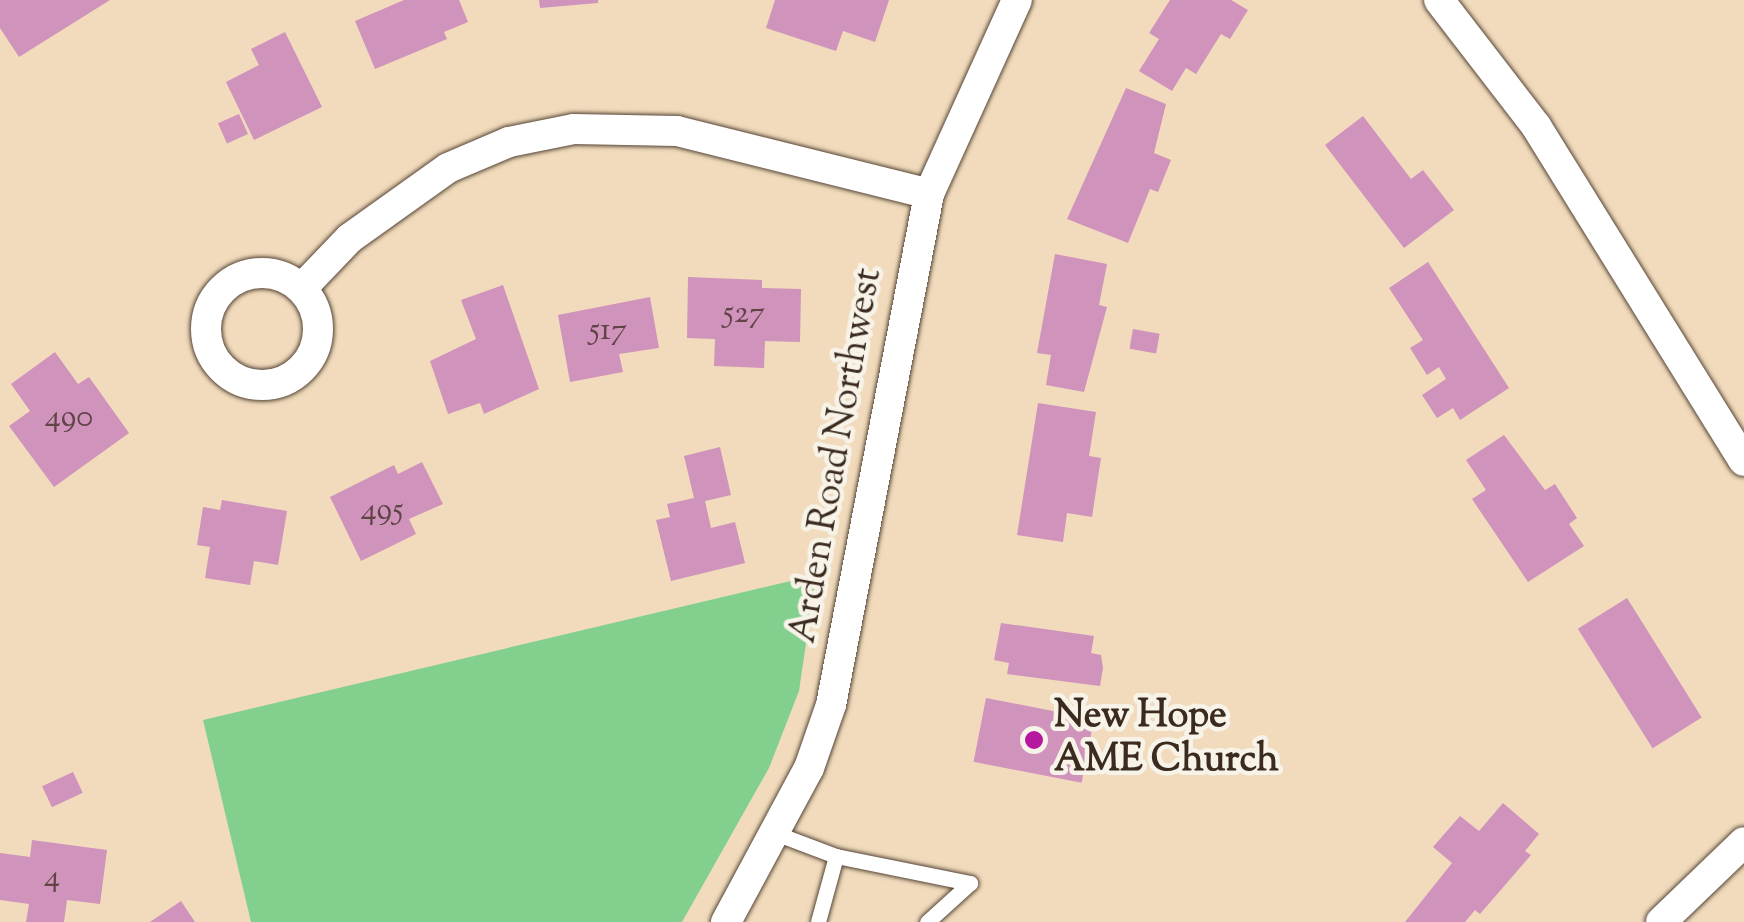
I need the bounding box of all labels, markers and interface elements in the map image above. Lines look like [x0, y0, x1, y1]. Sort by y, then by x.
street label: Arden Road Northwest [783, 265, 893, 647]
house number: 527 [723, 295, 765, 333]
house number: 517 [589, 312, 627, 350]
house number: 490 [45, 399, 93, 437]
house number: 495 [361, 492, 403, 530]
place label: New Hope AME Church [1054, 695, 1279, 784]
marker: New Hope AME Church [1023, 729, 1045, 751]
house number: 4 [44, 859, 60, 897]

